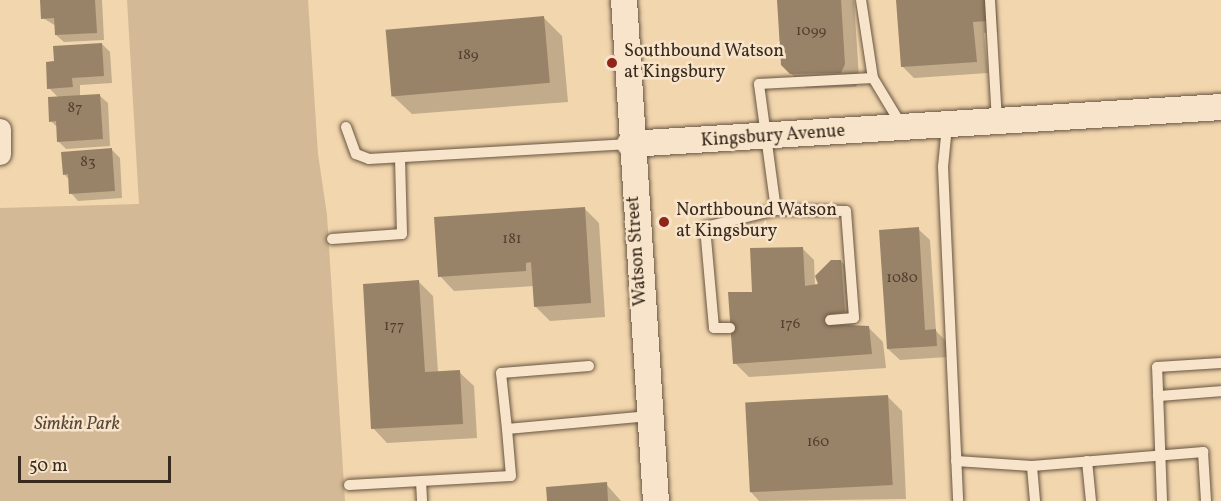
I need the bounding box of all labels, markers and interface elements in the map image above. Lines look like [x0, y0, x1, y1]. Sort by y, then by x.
house number: 1099 [796, 23, 826, 41]
place label: Southbound Watson at Kingsbury [624, 42, 785, 84]
house number: 189 [457, 47, 479, 65]
marker: Southbound Watson at Kingsbury [605, 56, 619, 70]
house number: 87 [68, 100, 82, 118]
street label: Kingsbury Avenue [700, 121, 846, 153]
house number: 83 [80, 154, 96, 172]
street label: Watson Street [623, 195, 653, 307]
place label: Northbound Watson at Kingsbury [676, 201, 837, 244]
marker: Northbound Watson at Kingsbury [657, 215, 671, 229]
house number: 181 [502, 231, 522, 249]
house number: 1080 [886, 270, 918, 288]
house number: 176 [780, 316, 800, 334]
house number: 177 [384, 318, 404, 336]
park label: Simkin Park [34, 414, 120, 436]
house number: 160 [807, 434, 829, 452]
scale bar [21, 444, 174, 482]
text: 50 m [29, 454, 68, 479]

